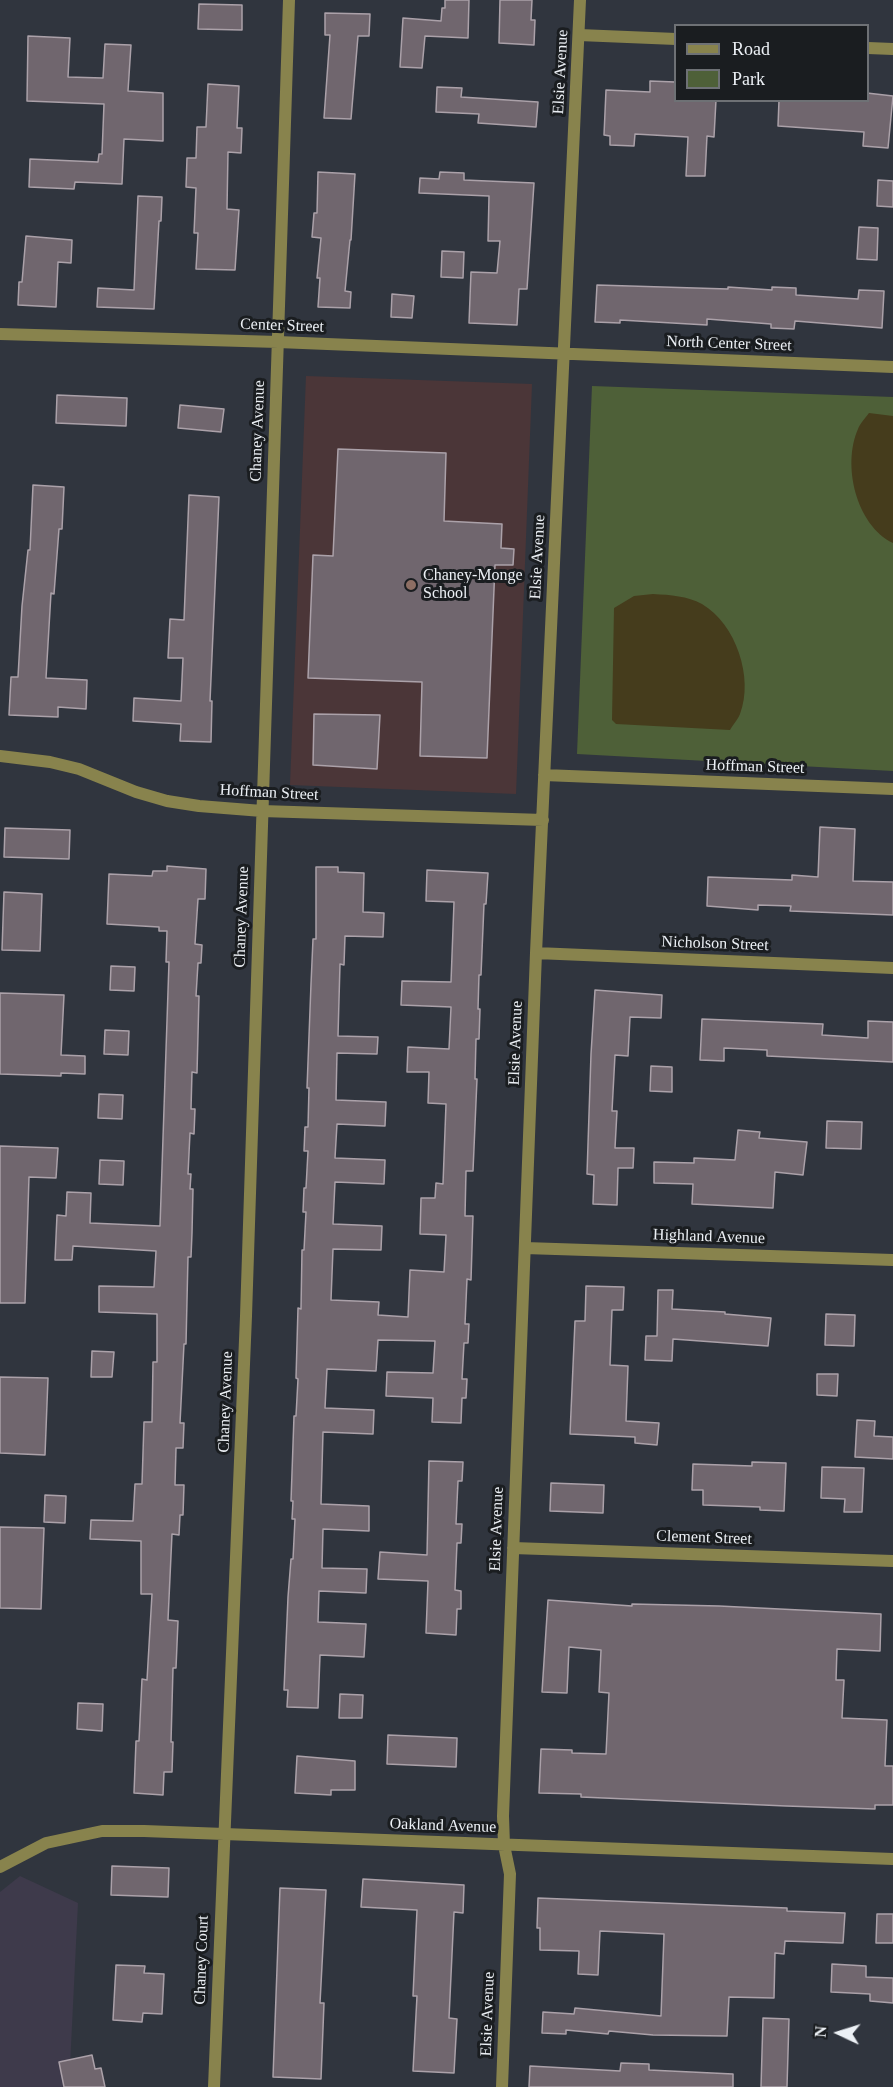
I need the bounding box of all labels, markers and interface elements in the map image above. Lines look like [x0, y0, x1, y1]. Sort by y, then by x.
legend [674, 24, 869, 102]
street label: Elsie Avenue [549, 29, 573, 115]
text: Road [732, 39, 770, 59]
text: Park [732, 69, 765, 89]
street label: Center Street [240, 315, 324, 337]
street label: North Center Street [666, 332, 792, 356]
street label: Chaney Avenue [247, 380, 269, 482]
street label: Elsie Avenue [526, 514, 550, 600]
place label: Chaney-Monge School [423, 566, 523, 604]
marker: Chaney-Monge School [404, 578, 418, 592]
street label: Hoffman Street [705, 756, 805, 778]
street label: Hoffman Street [219, 781, 319, 805]
street label: Chaney Avenue [231, 866, 253, 968]
street label: Nicholson Street [661, 933, 769, 955]
street label: Elsie Avenue [505, 1000, 527, 1086]
street label: Highland Avenue [653, 1225, 765, 1249]
street label: Chaney Avenue [215, 1351, 237, 1453]
street label: Elsie Avenue [486, 1486, 508, 1572]
street label: Clement Street [656, 1527, 752, 1549]
street label: Oakland Avenue [389, 1815, 497, 1837]
street label: Chaney Court [191, 1915, 213, 2005]
street label: Elsie Avenue [477, 1971, 499, 2057]
north arrow [809, 2003, 869, 2063]
text: N [812, 2025, 829, 2038]

